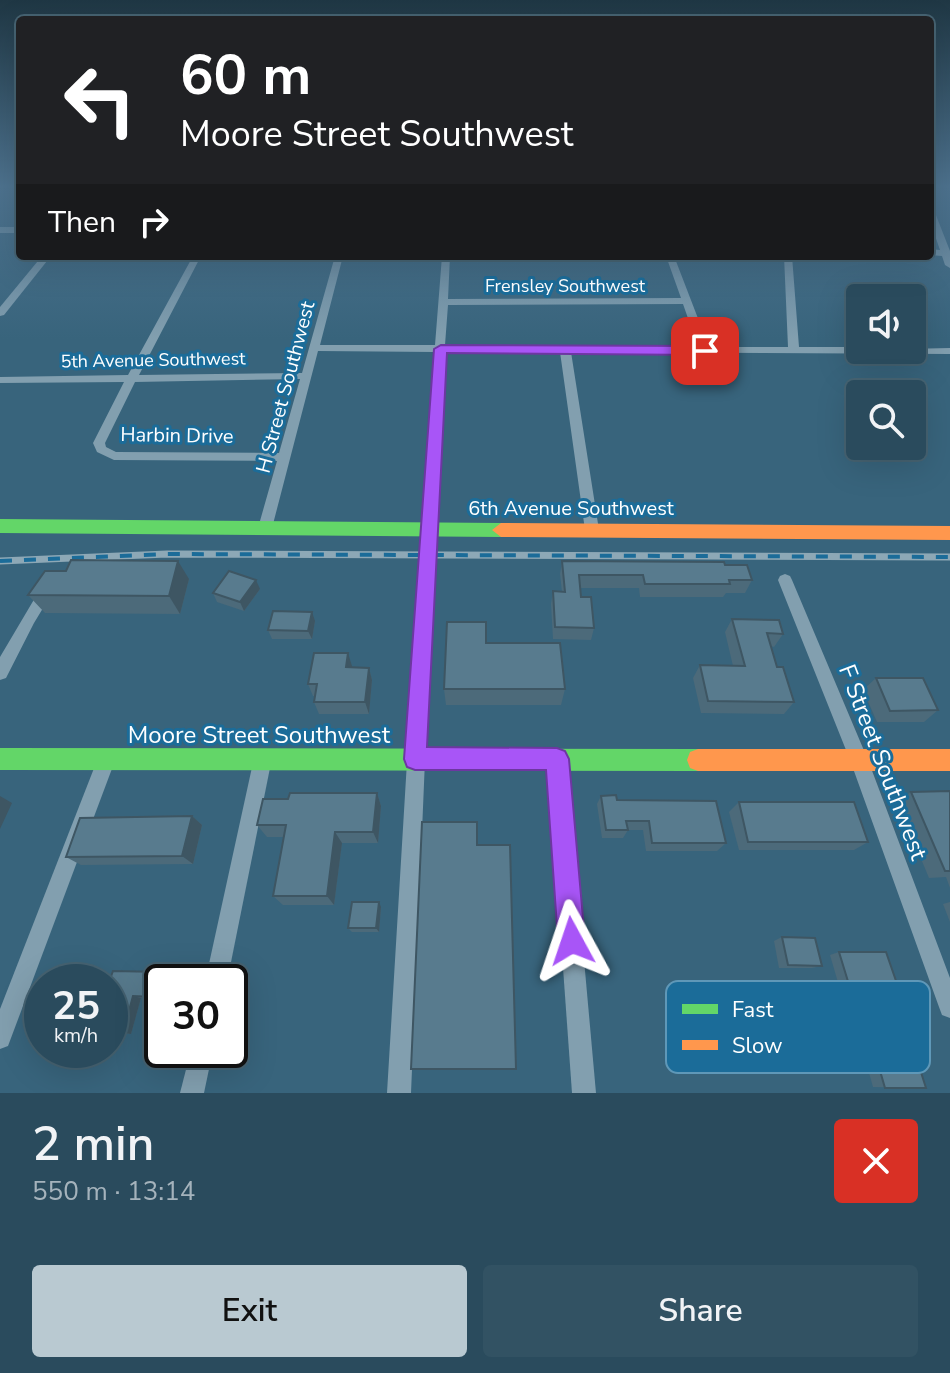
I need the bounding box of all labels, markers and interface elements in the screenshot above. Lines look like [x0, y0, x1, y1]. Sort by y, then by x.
text: 60 m [180, 37, 311, 114]
icon: left [48, 48, 152, 152]
text: Moore Street Southwest [180, 110, 573, 159]
icon: right [132, 200, 176, 244]
text: Then [48, 202, 116, 243]
street label: Frensley Southwest [485, 274, 646, 298]
map controls [846, 284, 926, 460]
button: sound [846, 284, 926, 364]
street label: H Street Southwest [250, 297, 322, 476]
pin [671, 317, 739, 385]
icon: arrive [683, 329, 727, 373]
street label: 5th Avenue Southwest [60, 346, 246, 374]
button: search [846, 380, 926, 460]
street label: Harbin Drive [120, 421, 234, 450]
street label: 6th Avenue Southwest [468, 495, 675, 522]
street label: F Street Southwest [831, 660, 935, 865]
street label: Moore Street Southwest [128, 719, 391, 751]
position arrow [530, 899, 614, 983]
speed limit sign: 30 [144, 964, 248, 1068]
text: 25 [52, 979, 100, 1033]
legend [666, 981, 930, 1073]
text: Fast [732, 995, 774, 1025]
text: km/h [54, 1022, 98, 1049]
text: Slow [732, 1031, 783, 1061]
text: 2 min [32, 1111, 154, 1177]
button: close [834, 1119, 918, 1203]
text: 550 m · 13:14 [32, 1174, 195, 1209]
button: Exit [32, 1265, 467, 1357]
button: Share [483, 1265, 918, 1357]

